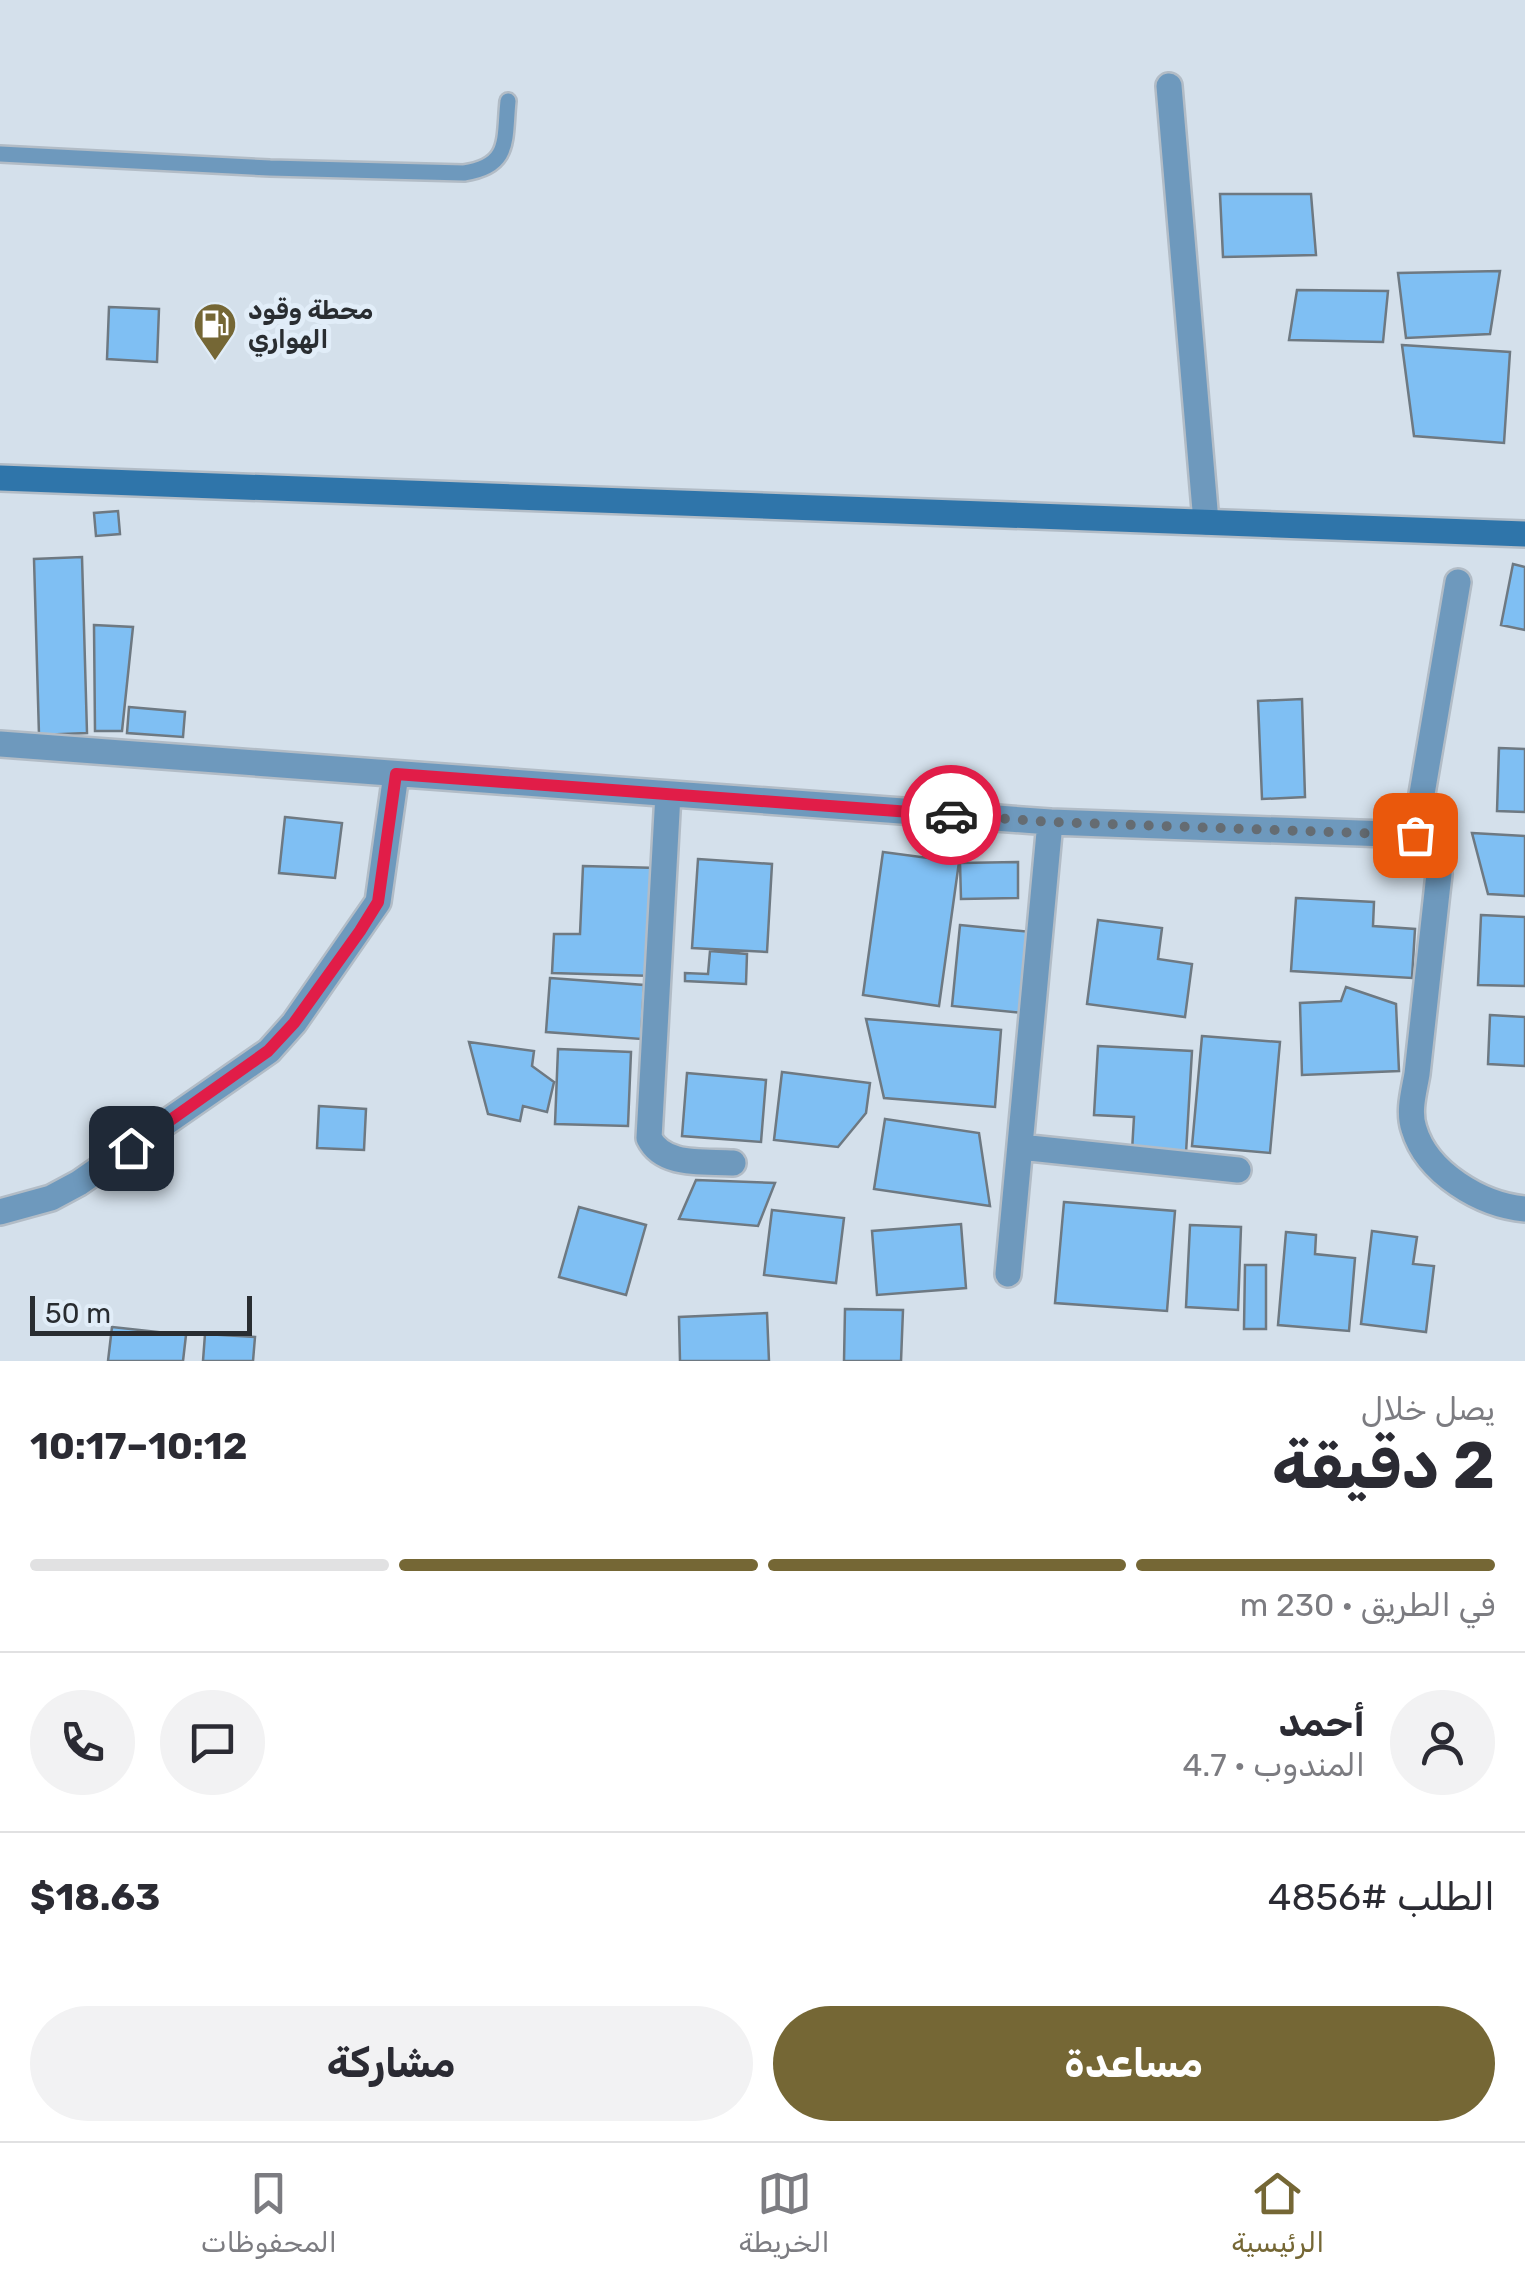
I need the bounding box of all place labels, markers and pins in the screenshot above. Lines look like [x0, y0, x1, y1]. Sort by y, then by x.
place label: محطة وقود الهواري [248, 296, 373, 357]
fuel station icon: محطة وقود الهواري [192, 301, 238, 362]
pin [1373, 793, 1458, 878]
pin [89, 1106, 174, 1191]

